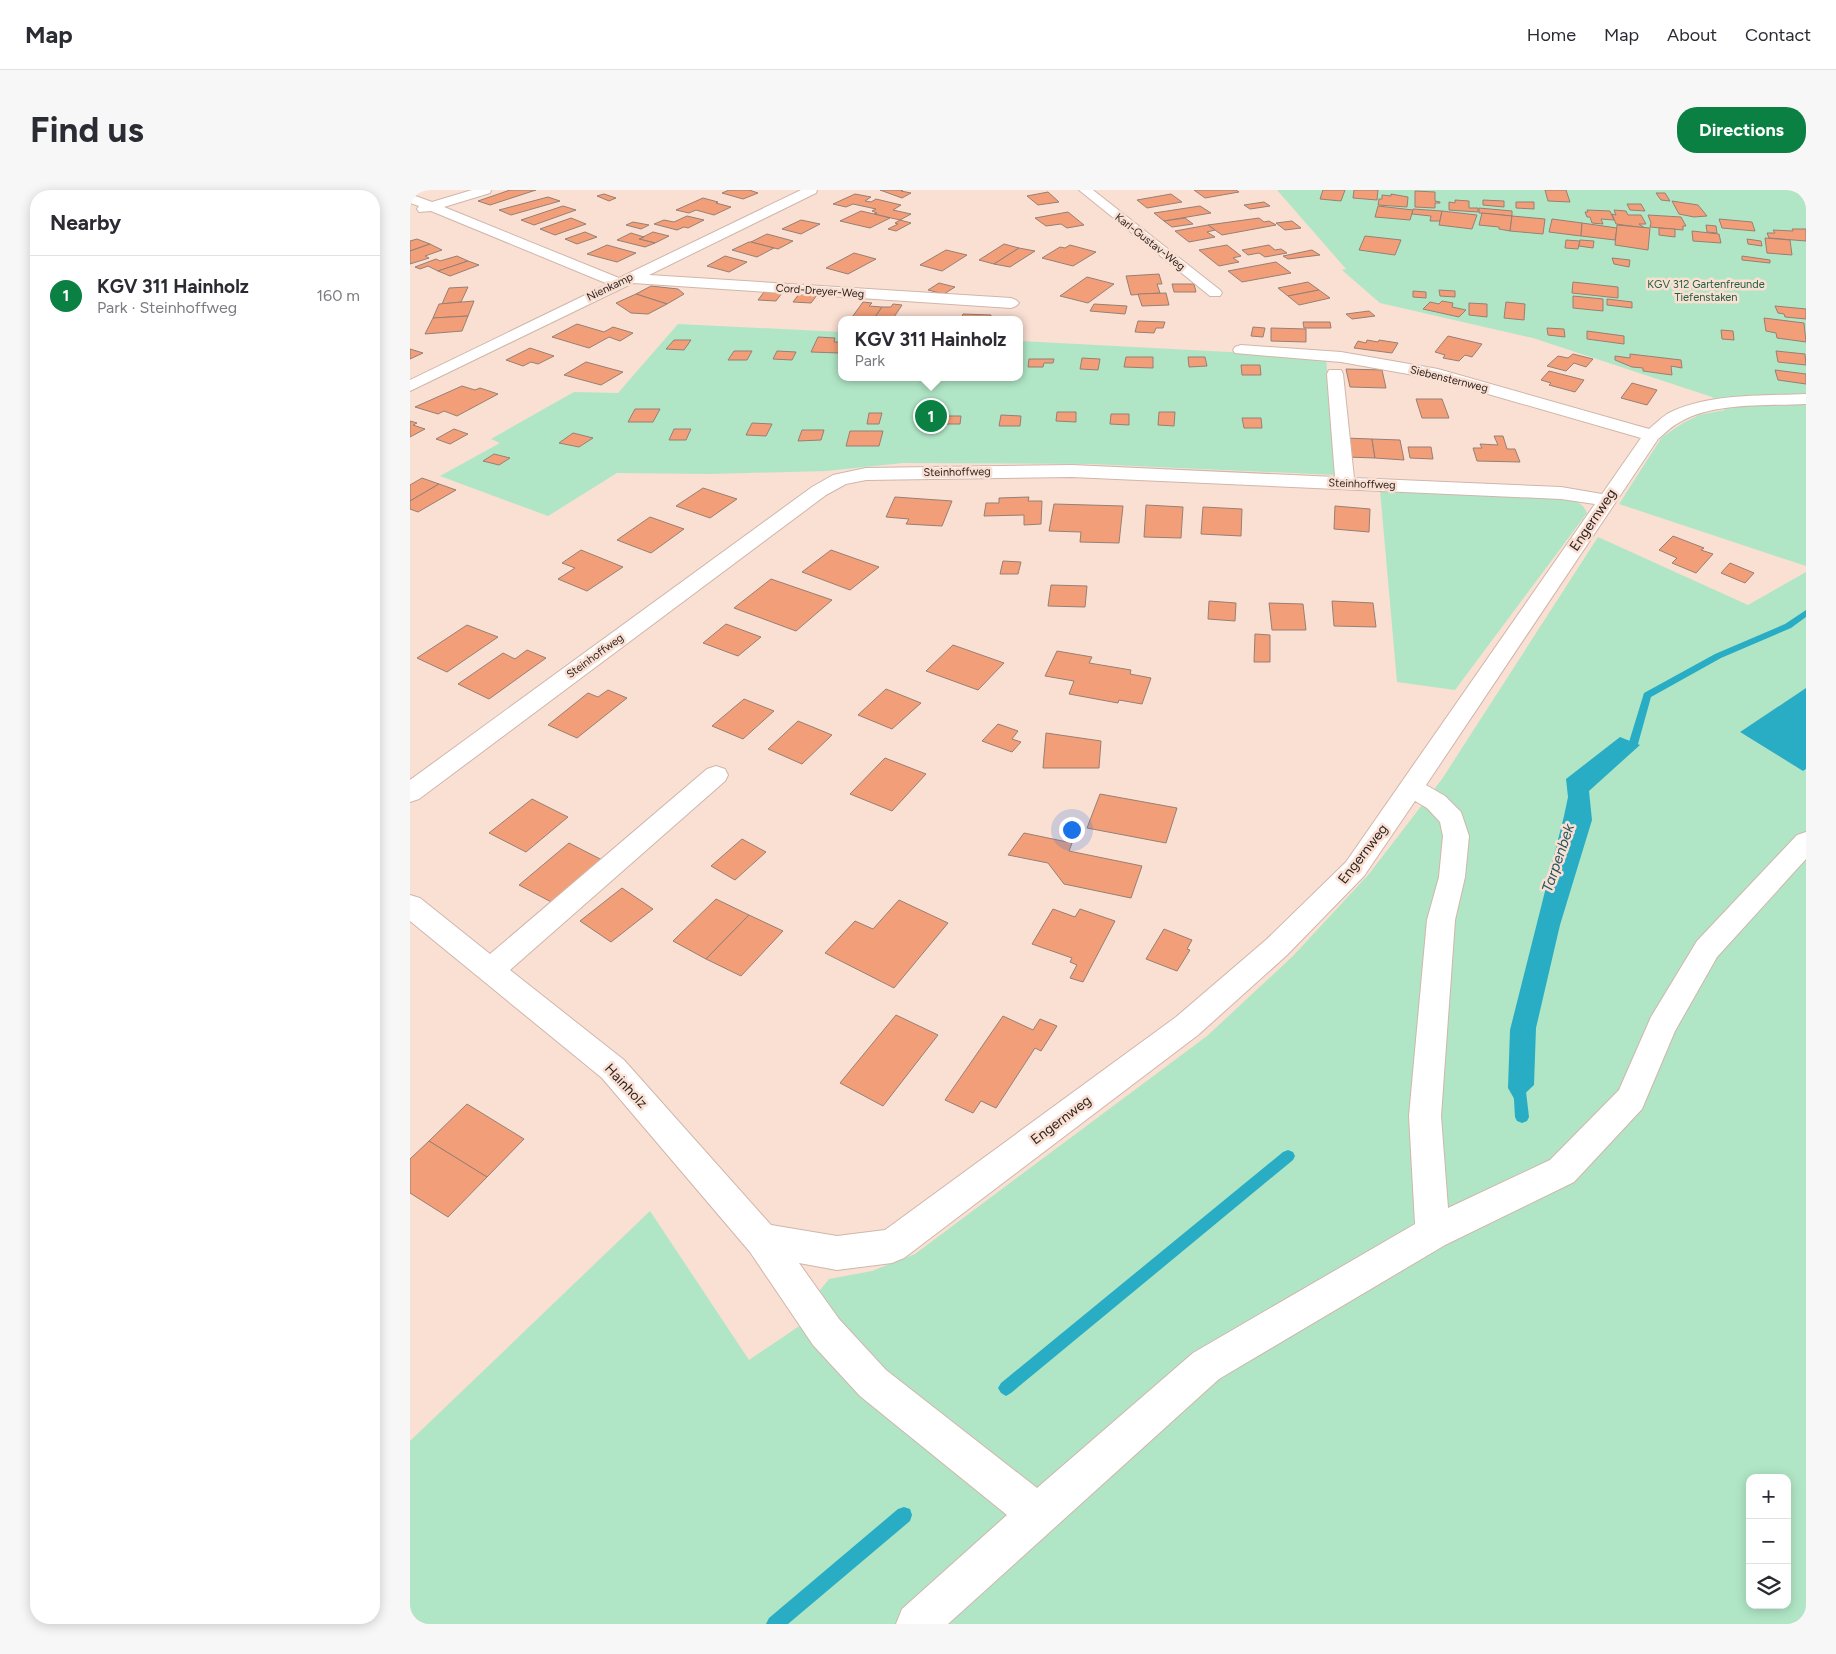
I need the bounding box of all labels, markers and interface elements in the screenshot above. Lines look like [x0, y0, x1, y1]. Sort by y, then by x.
text: Map [25, 20, 73, 49]
text: Home [1527, 24, 1576, 46]
text: Map [1604, 24, 1639, 46]
text: About [1667, 24, 1717, 46]
text: Contact [1745, 24, 1811, 46]
button: Directions [1677, 107, 1806, 153]
text: Find us [30, 109, 144, 151]
text: Nearby [50, 210, 121, 235]
street label: Karl-Gustav-Weg [1112, 211, 1188, 273]
street label: Nienkamp [585, 270, 636, 304]
text: KGV 311 Hainholz [97, 275, 249, 298]
park label: KGV 312 Gartenfreunde Tiefenstaken [1647, 278, 1765, 304]
street label: Cord-Dreyer-Weg [775, 281, 865, 301]
text: 1 [63, 286, 69, 305]
text: 160 m [317, 286, 360, 305]
text: Park · Steinhoffweg [97, 298, 237, 317]
popup [838, 316, 1023, 381]
text: KGV 311 Hainholz [855, 328, 1006, 351]
text: Park [855, 351, 885, 370]
street label: Siebensternweg [1409, 363, 1489, 395]
pin: 1 [915, 397, 947, 435]
street label: Steinhoffweg [923, 465, 991, 479]
street label: Steinhoffweg [1328, 476, 1396, 492]
street label: Engernweg [1566, 486, 1620, 554]
street label: Steinhoffweg [564, 631, 626, 681]
your location [1059, 817, 1085, 843]
street label: Engernweg [1334, 821, 1392, 887]
water label: Tarpenbek [1538, 821, 1578, 895]
street label: Hainholz [601, 1060, 651, 1112]
street label: Engernweg [1028, 1092, 1094, 1148]
map controls [1746, 1474, 1791, 1609]
button: + [1746, 1474, 1791, 1519]
button: − [1746, 1519, 1791, 1564]
button: layers [1746, 1564, 1791, 1609]

